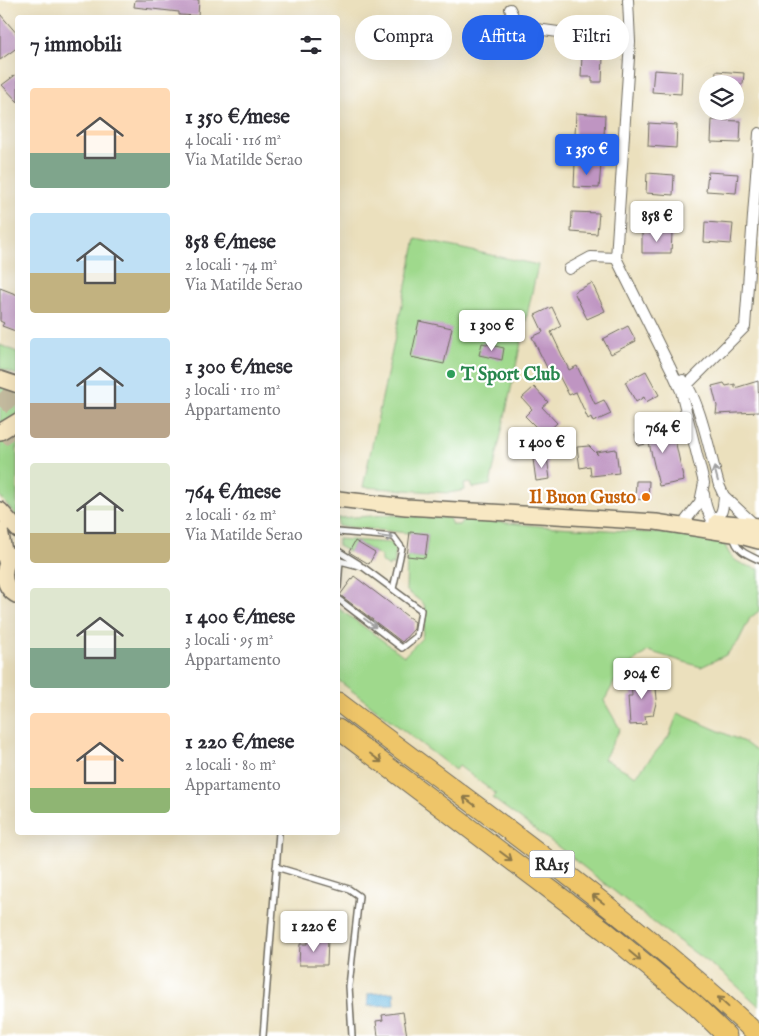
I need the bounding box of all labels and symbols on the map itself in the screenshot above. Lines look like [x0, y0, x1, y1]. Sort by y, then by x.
pin: 1 350 € [541, 134, 633, 176]
pin: 858 € [622, 200, 692, 243]
pin: 1 300 € [446, 310, 538, 352]
place label: T Sport Club [460, 364, 560, 387]
marker: T Sport Club [445, 368, 457, 380]
pin: 764 € [628, 412, 698, 454]
pin: 1 400 € [496, 426, 588, 469]
one-way arrow [710, 467, 720, 483]
place label: Il Buon Gusto [529, 487, 636, 510]
marker: Il Buon Gusto [640, 491, 652, 503]
one-way arrow [377, 532, 393, 542]
one-way arrow [363, 618, 376, 629]
pin: 904 € [607, 658, 677, 700]
one-way arrow [369, 753, 382, 764]
one-way arrow [462, 796, 475, 807]
one-way arrow [499, 851, 512, 862]
road number: RA15 [530, 851, 574, 878]
one-way arrow [591, 894, 605, 904]
pin: 1 220 € [268, 910, 360, 953]
one-way arrow [628, 950, 641, 961]
one-way arrow [717, 996, 730, 1008]

